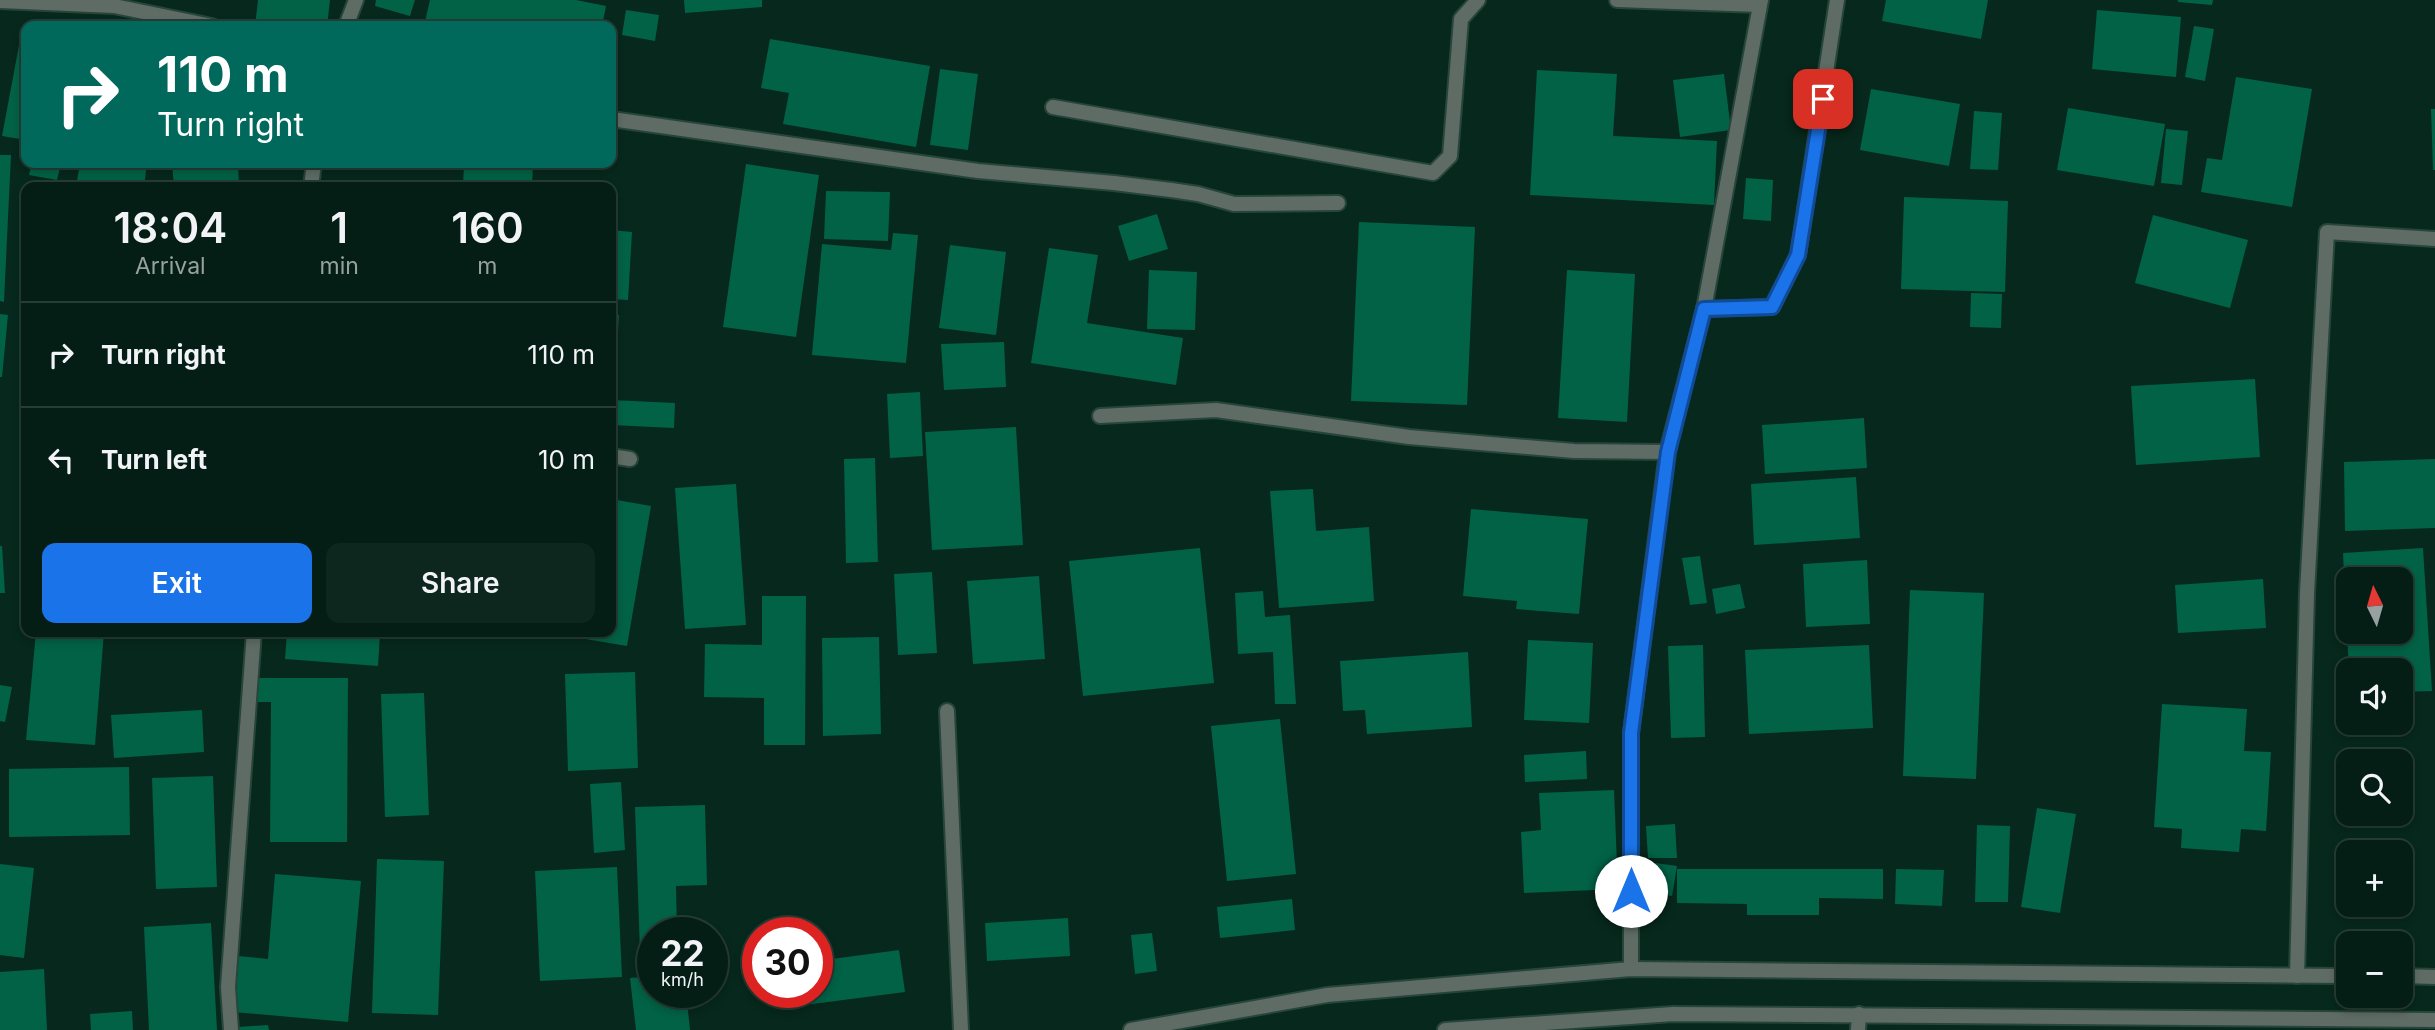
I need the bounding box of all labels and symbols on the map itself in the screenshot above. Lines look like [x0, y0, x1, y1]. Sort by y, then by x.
pin [1793, 69, 1853, 129]
north arrow [2336, 567, 2413, 644]
position arrow [1594, 854, 1668, 928]
speed limit sign: 30 [742, 917, 833, 1008]

